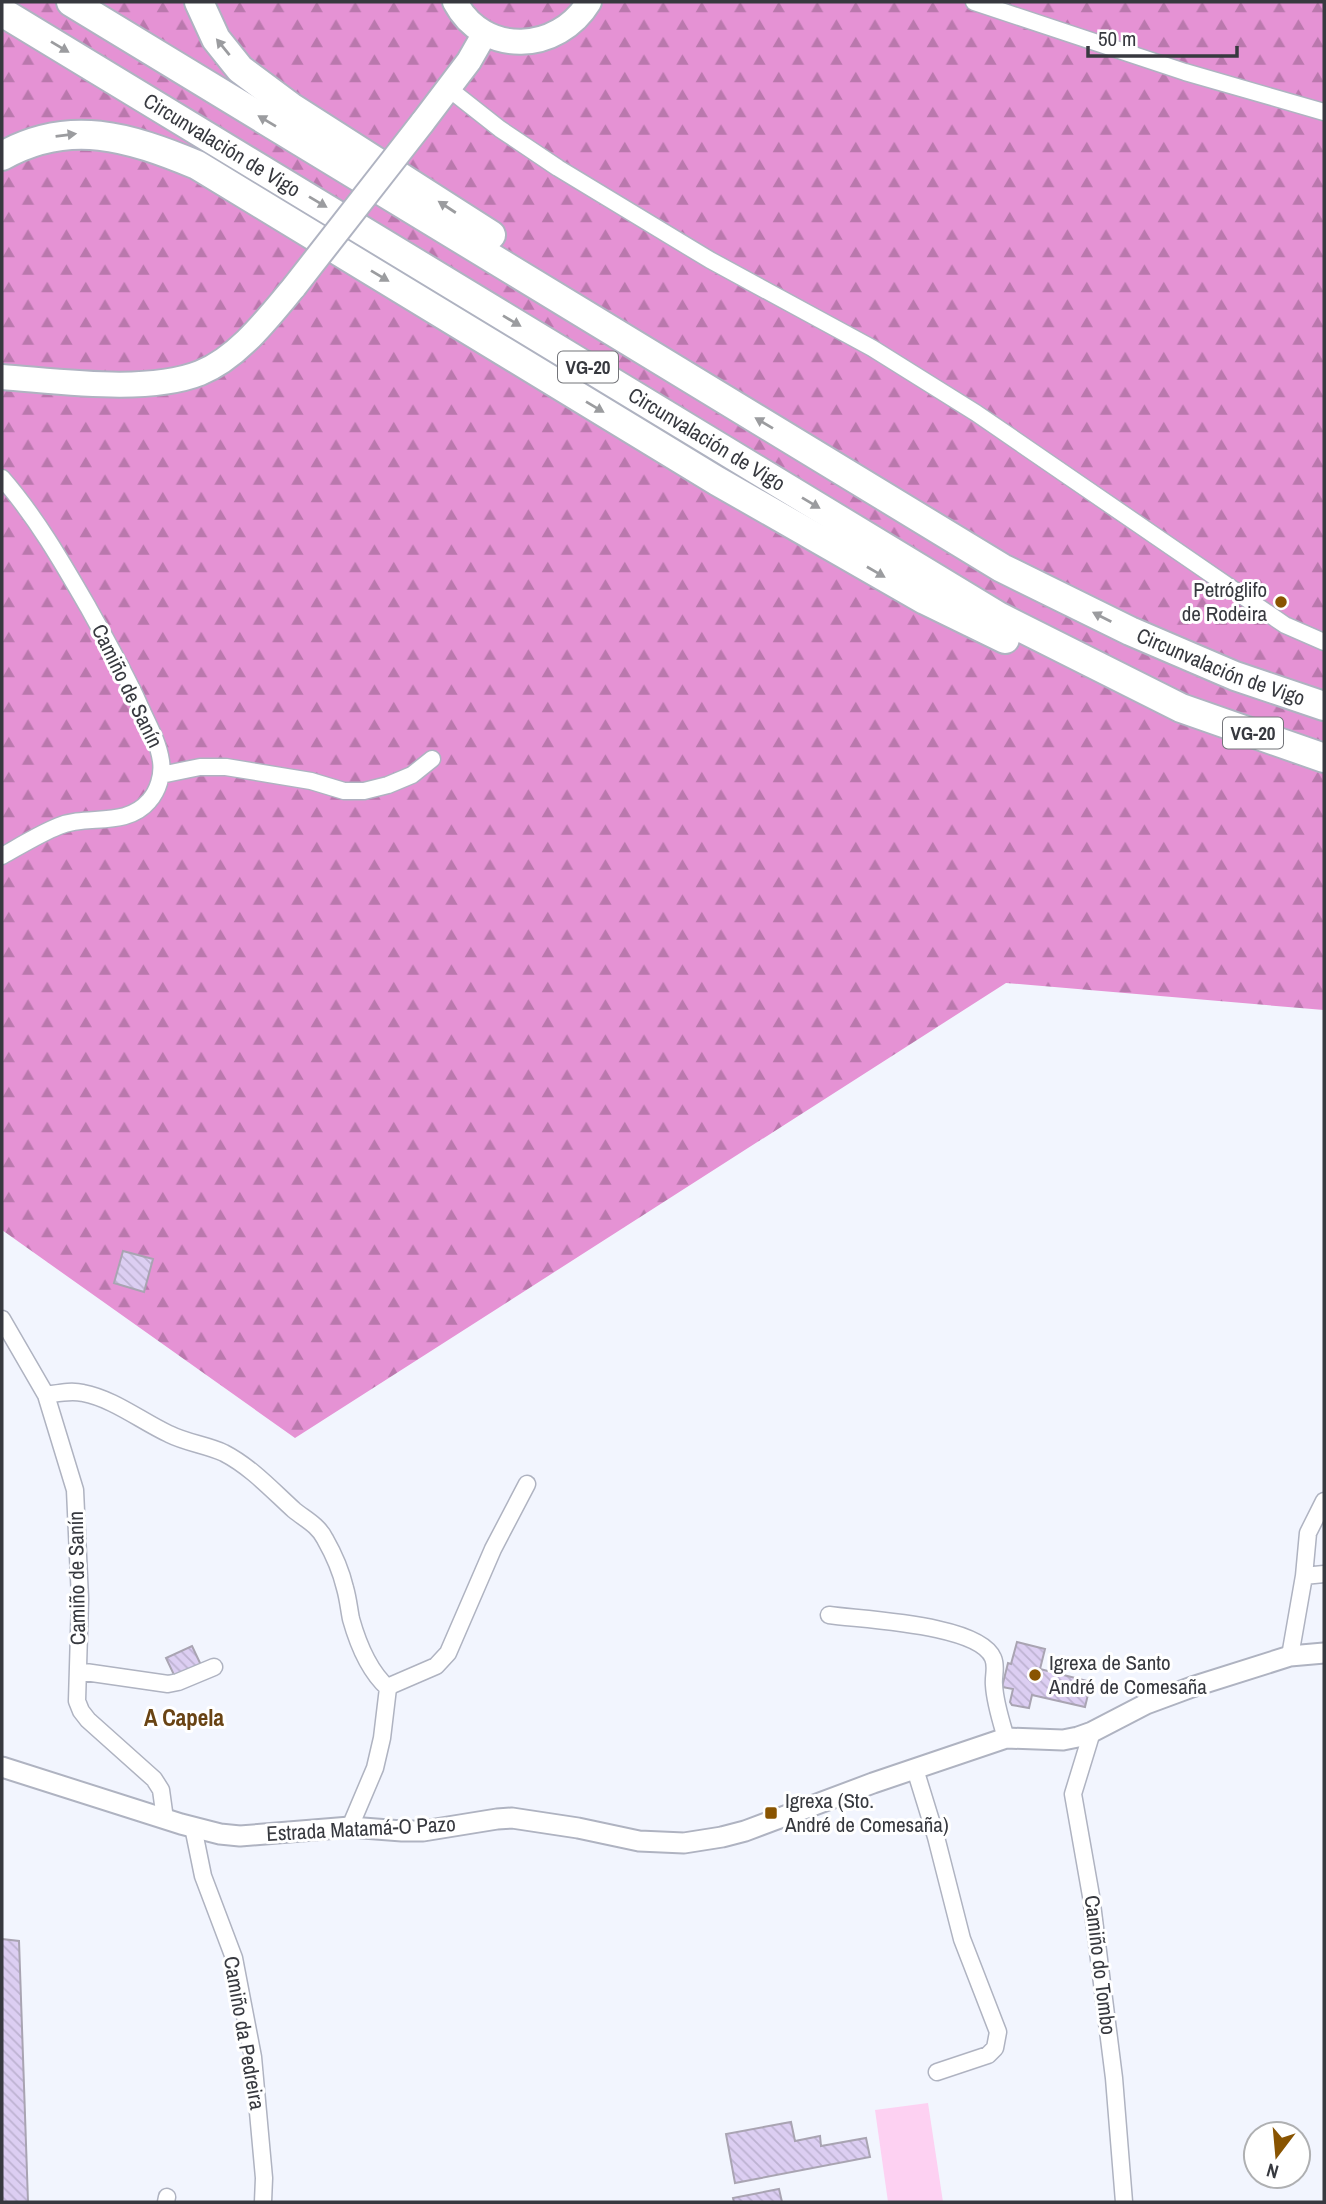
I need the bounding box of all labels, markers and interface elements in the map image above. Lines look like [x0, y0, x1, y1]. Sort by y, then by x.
scale bar [1088, 14, 1237, 58]
text: 50 m [1098, 24, 1136, 53]
one-way arrow [216, 39, 231, 56]
one-way arrow [51, 41, 70, 53]
street label: Circunvalación de Vigo [138, 86, 306, 204]
one-way arrow [258, 115, 277, 127]
one-way arrow [55, 129, 77, 140]
one-way arrow [308, 196, 327, 209]
one-way arrow [438, 201, 457, 214]
one-way arrow [371, 269, 390, 282]
one-way arrow [503, 314, 522, 327]
road number: VG-20 [558, 352, 618, 382]
street label: Circunvalación de Vigo [623, 380, 791, 498]
one-way arrow [586, 400, 605, 413]
one-way arrow [755, 417, 774, 430]
one-way arrow [802, 496, 821, 509]
one-way arrow [866, 565, 886, 577]
place label: Petróglifo de Rodeira [1182, 575, 1267, 628]
marker: Petróglifo de Rodeira [1273, 594, 1289, 610]
one-way arrow [1092, 612, 1112, 623]
street label: Camiño de Sanín [85, 619, 170, 752]
street label: Circunvalación de Vigo [1132, 621, 1309, 713]
road number: VG-20 [1223, 718, 1283, 748]
street label: Camiño de Sanín [61, 1511, 92, 1645]
place label: Igrexa de Santo André de Comesaña [1048, 1648, 1207, 1701]
marker: Igrexa de Santo André de Comesaña [1027, 1667, 1043, 1683]
district label: A Capela [144, 1702, 225, 1733]
place label: Igrexa (Sto. André de Comesaña) [784, 1786, 949, 1839]
marker: Igrexa (Sto. André de Comesaña) [763, 1805, 779, 1821]
street label: Estrada Matamá-O Pazo [266, 1809, 456, 1848]
street label: Camiño do Tombo [1078, 1893, 1123, 2036]
street label: Camiño da Pedreira [217, 1954, 272, 2112]
north arrow [1242, 2120, 1312, 2190]
text: N [1263, 2157, 1281, 2185]

